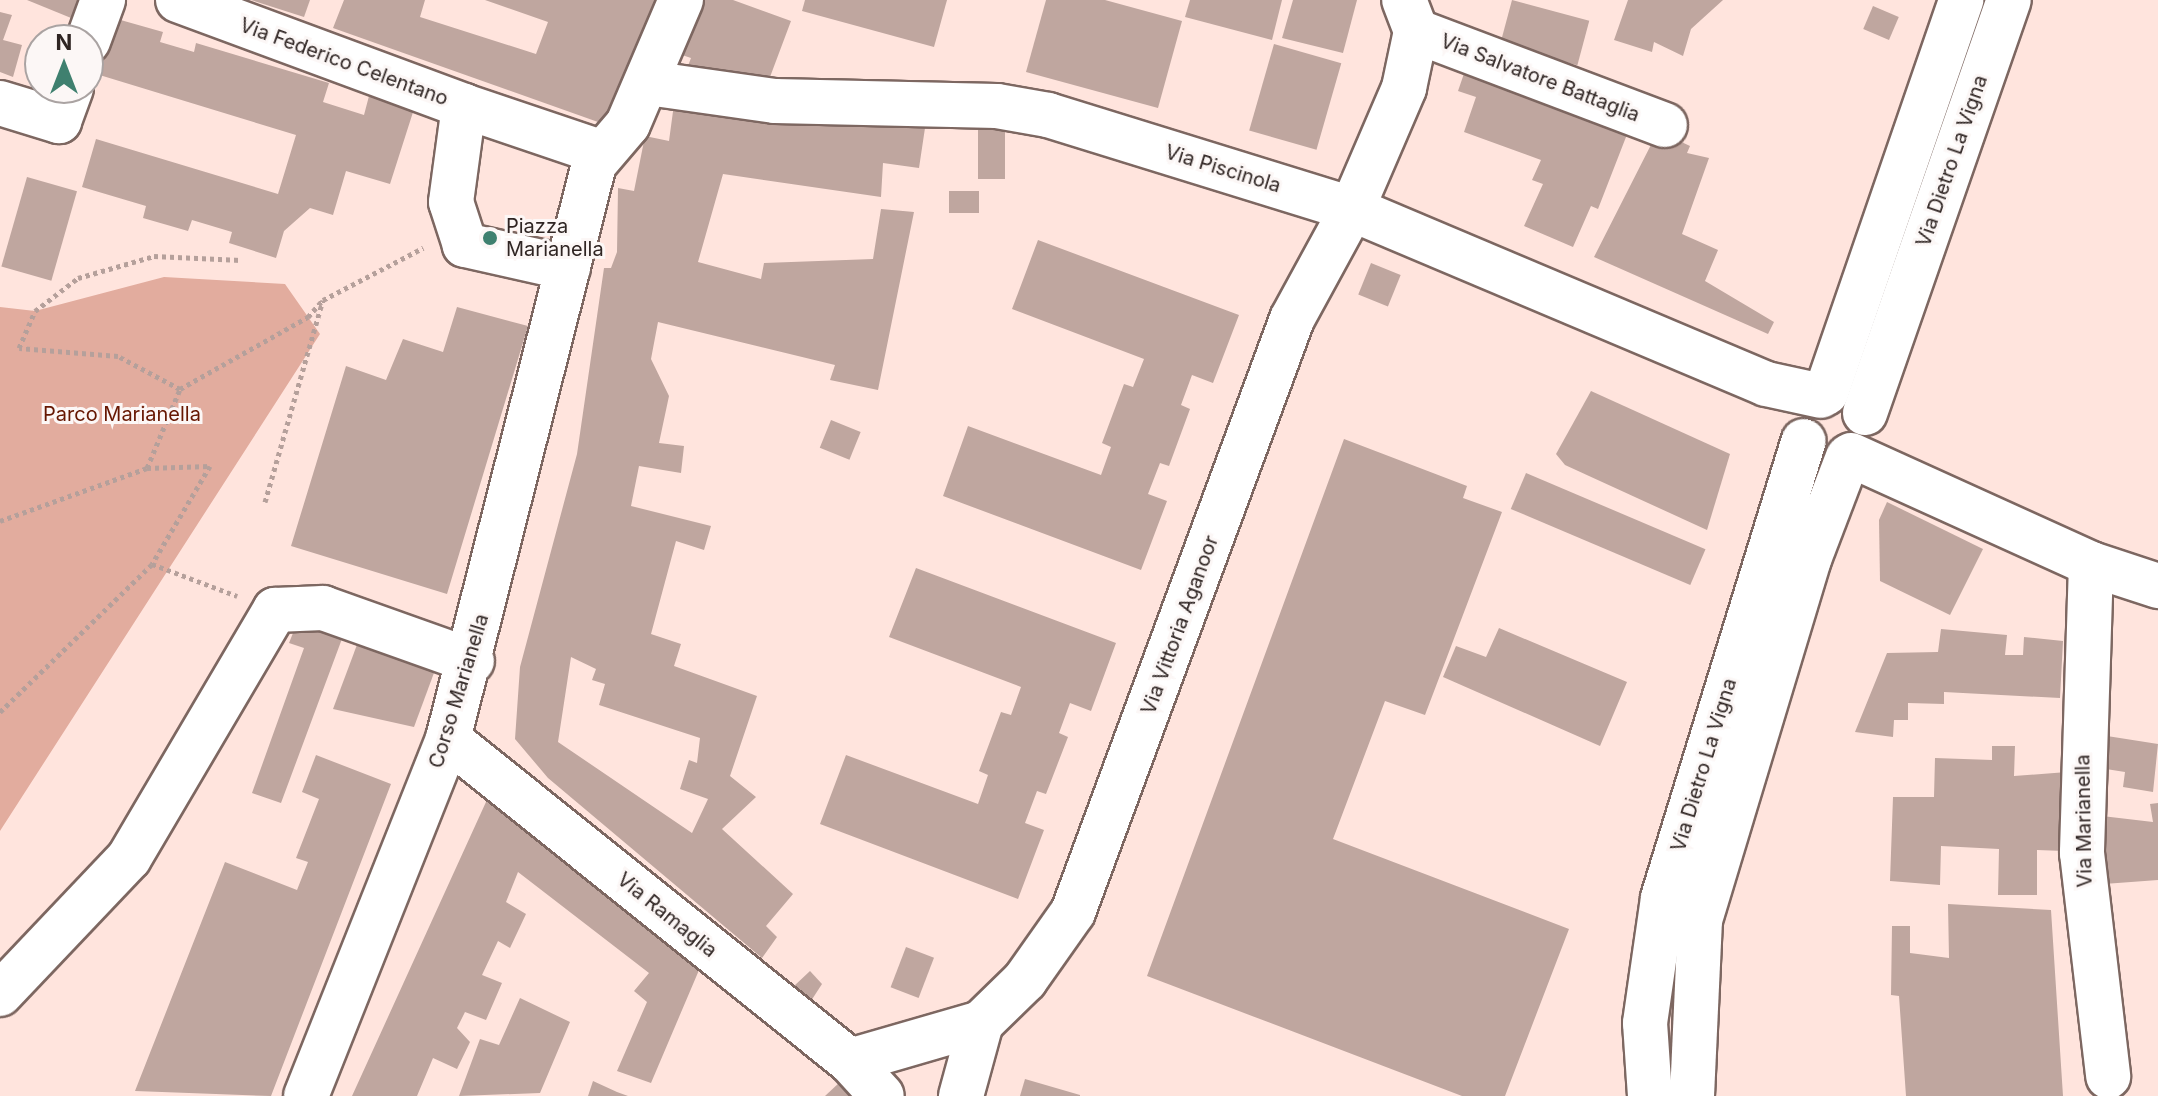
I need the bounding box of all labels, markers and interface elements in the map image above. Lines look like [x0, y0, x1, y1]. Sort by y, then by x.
street label: Via Federico Celentano [236, 13, 452, 111]
north arrow [24, 24, 104, 104]
text: N [56, 29, 72, 55]
street label: Via Salvatore Battaglia [1437, 29, 1643, 127]
street label: Via Dietro La Vigna [1911, 72, 1993, 250]
street label: Via Piscinola [1162, 140, 1284, 198]
place label: Piazza Marianella [506, 214, 604, 261]
marker: Piazza Marianella [481, 229, 499, 247]
park label: Parco Marianella [43, 402, 201, 426]
street label: Via Vittoria Aganoor [1136, 532, 1224, 718]
street label: Corso Marianella [424, 611, 494, 771]
street label: Via Dietro La Vigna [1666, 675, 1742, 855]
street label: Via Marianella [2071, 754, 2097, 888]
street label: Via Ramaglia [612, 867, 722, 963]

